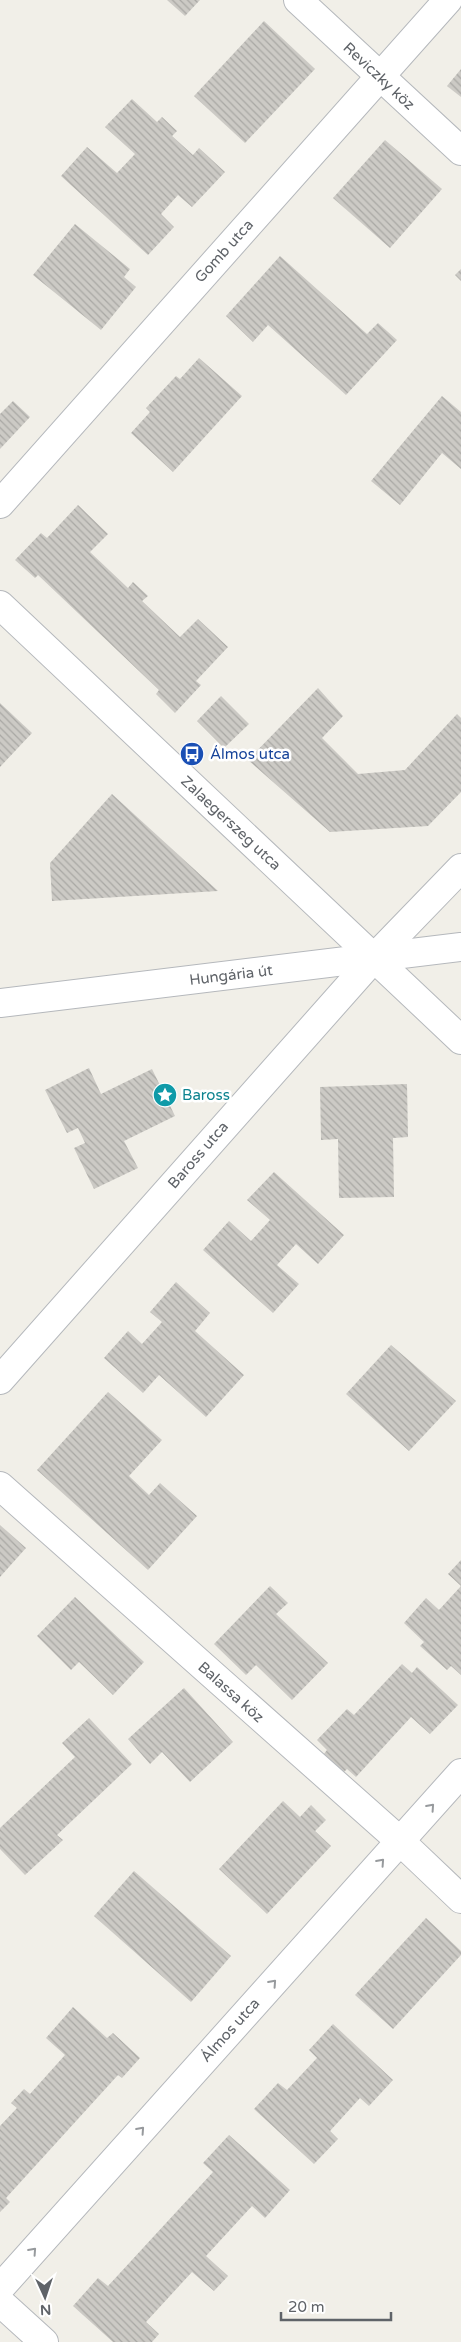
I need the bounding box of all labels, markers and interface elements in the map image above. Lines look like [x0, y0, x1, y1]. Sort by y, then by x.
street label: Reviczky köz [340, 38, 418, 114]
street label: Gomb utca [191, 216, 257, 286]
bus stop icon: Álmos utca [179, 741, 205, 767]
place label: Álmos utca [210, 745, 290, 763]
street label: Zalaegerszeg utca [177, 772, 285, 874]
street label: Hungária út [188, 961, 274, 989]
place icon: Baross [152, 1082, 178, 1108]
place label: Baross [182, 1086, 230, 1104]
street label: Baross utca [164, 1118, 232, 1192]
street label: Balassa köz [194, 1658, 268, 1726]
one-way arrow [425, 1804, 434, 1813]
one-way arrow [375, 1859, 384, 1868]
one-way arrow [267, 1980, 276, 1989]
street label: Álmos utca [197, 1994, 263, 2066]
one-way arrow [135, 2127, 144, 2136]
one-way arrow [27, 2248, 36, 2257]
north arrow [20, 2272, 70, 2322]
scale bar [281, 2290, 391, 2322]
text: 20 m [288, 2298, 325, 2316]
text: N [40, 2301, 52, 2318]

